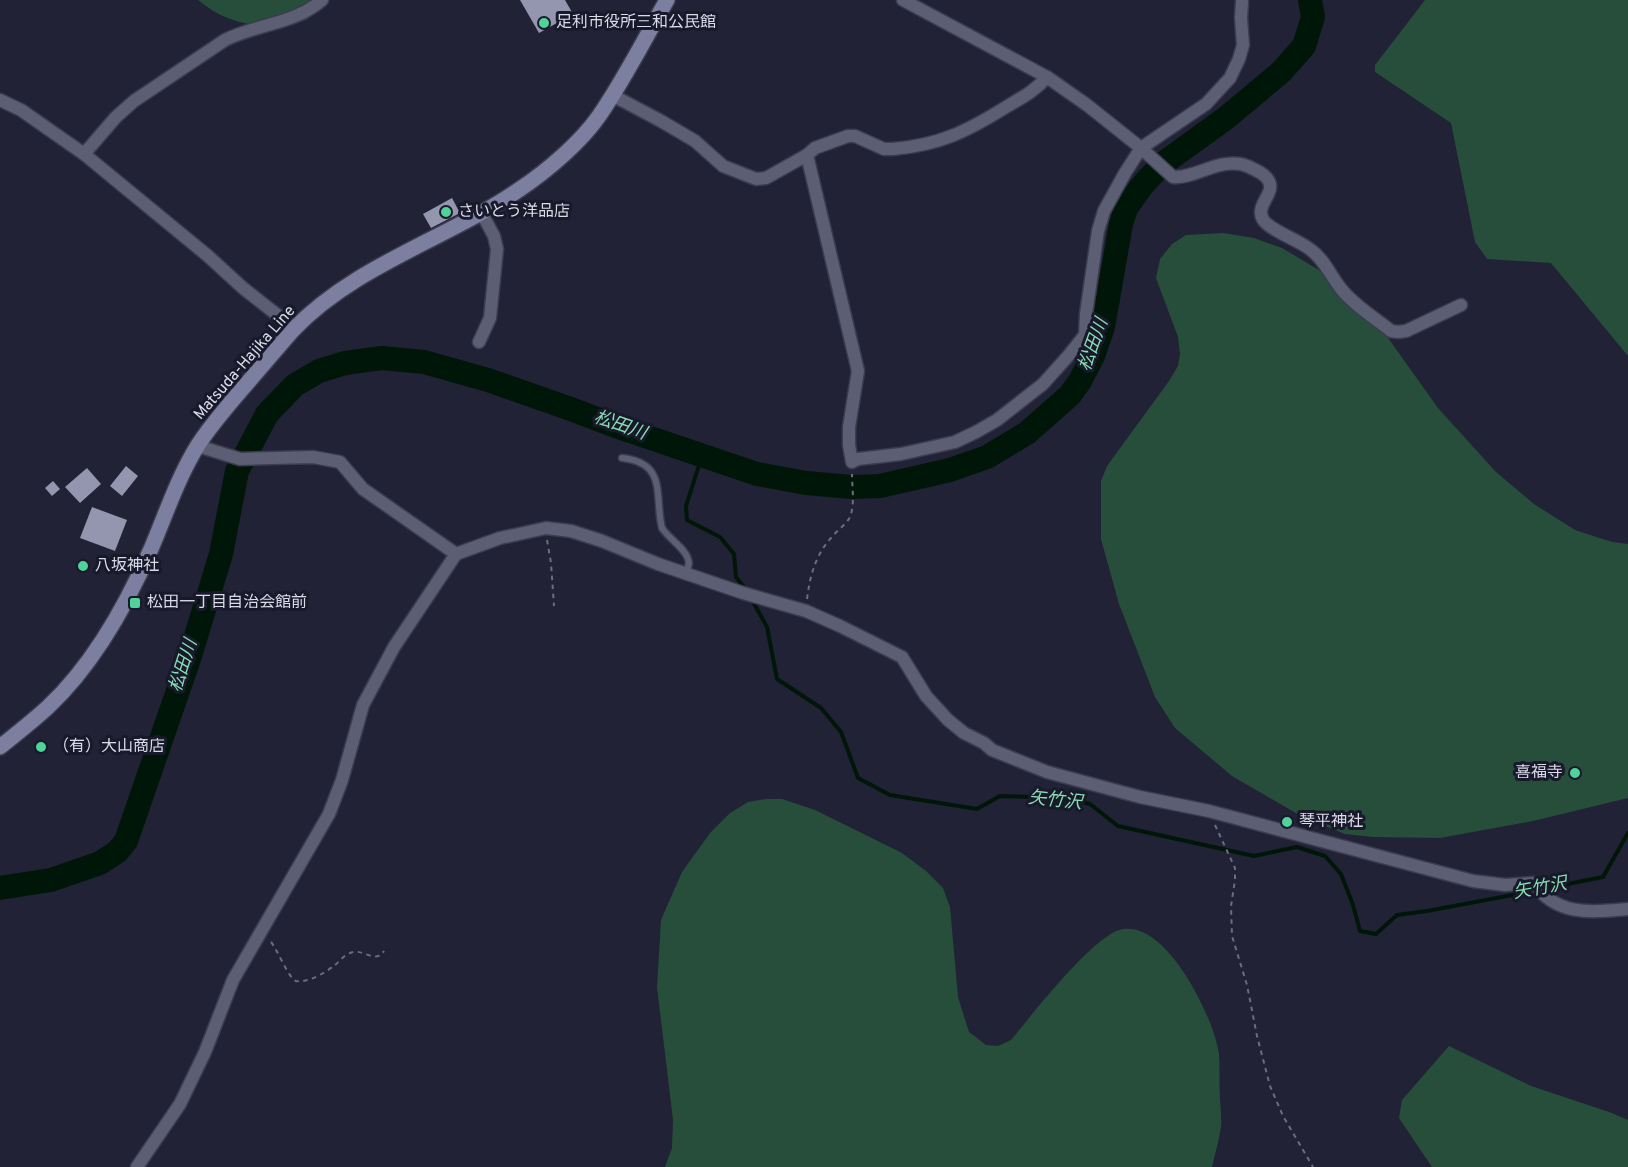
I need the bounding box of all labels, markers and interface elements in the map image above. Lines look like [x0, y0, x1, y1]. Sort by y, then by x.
place label: 足利市役所三和公民館 [556, 13, 716, 33]
marker: 足利市役所三和公民館 [537, 16, 551, 30]
place label: さいとう洋品店 [458, 202, 570, 222]
marker: さいとう洋品店 [439, 205, 453, 219]
street label: Matsuda-Hajika Line [190, 302, 300, 424]
water label: 松田川 [1074, 314, 1115, 374]
water label: 松田川 [591, 406, 651, 446]
place label: 八坂神社 [95, 556, 159, 576]
marker: 八坂神社 [76, 559, 90, 573]
place label: 松田一丁目自治会館前 [147, 593, 307, 613]
marker: 松田一丁目自治会館前 [128, 596, 142, 610]
water label: 松田川 [165, 635, 204, 695]
place label: （有）大山商店 [53, 737, 165, 757]
marker: （有）大山商店 [34, 740, 48, 754]
place label: 喜福寺 [1515, 763, 1563, 783]
marker: 喜福寺 [1568, 766, 1582, 780]
water label: 矢竹沢 [1027, 787, 1085, 815]
place label: 琴平神社 [1299, 812, 1363, 832]
marker: 琴平神社 [1280, 815, 1294, 829]
water label: 矢竹沢 [1511, 873, 1571, 905]

